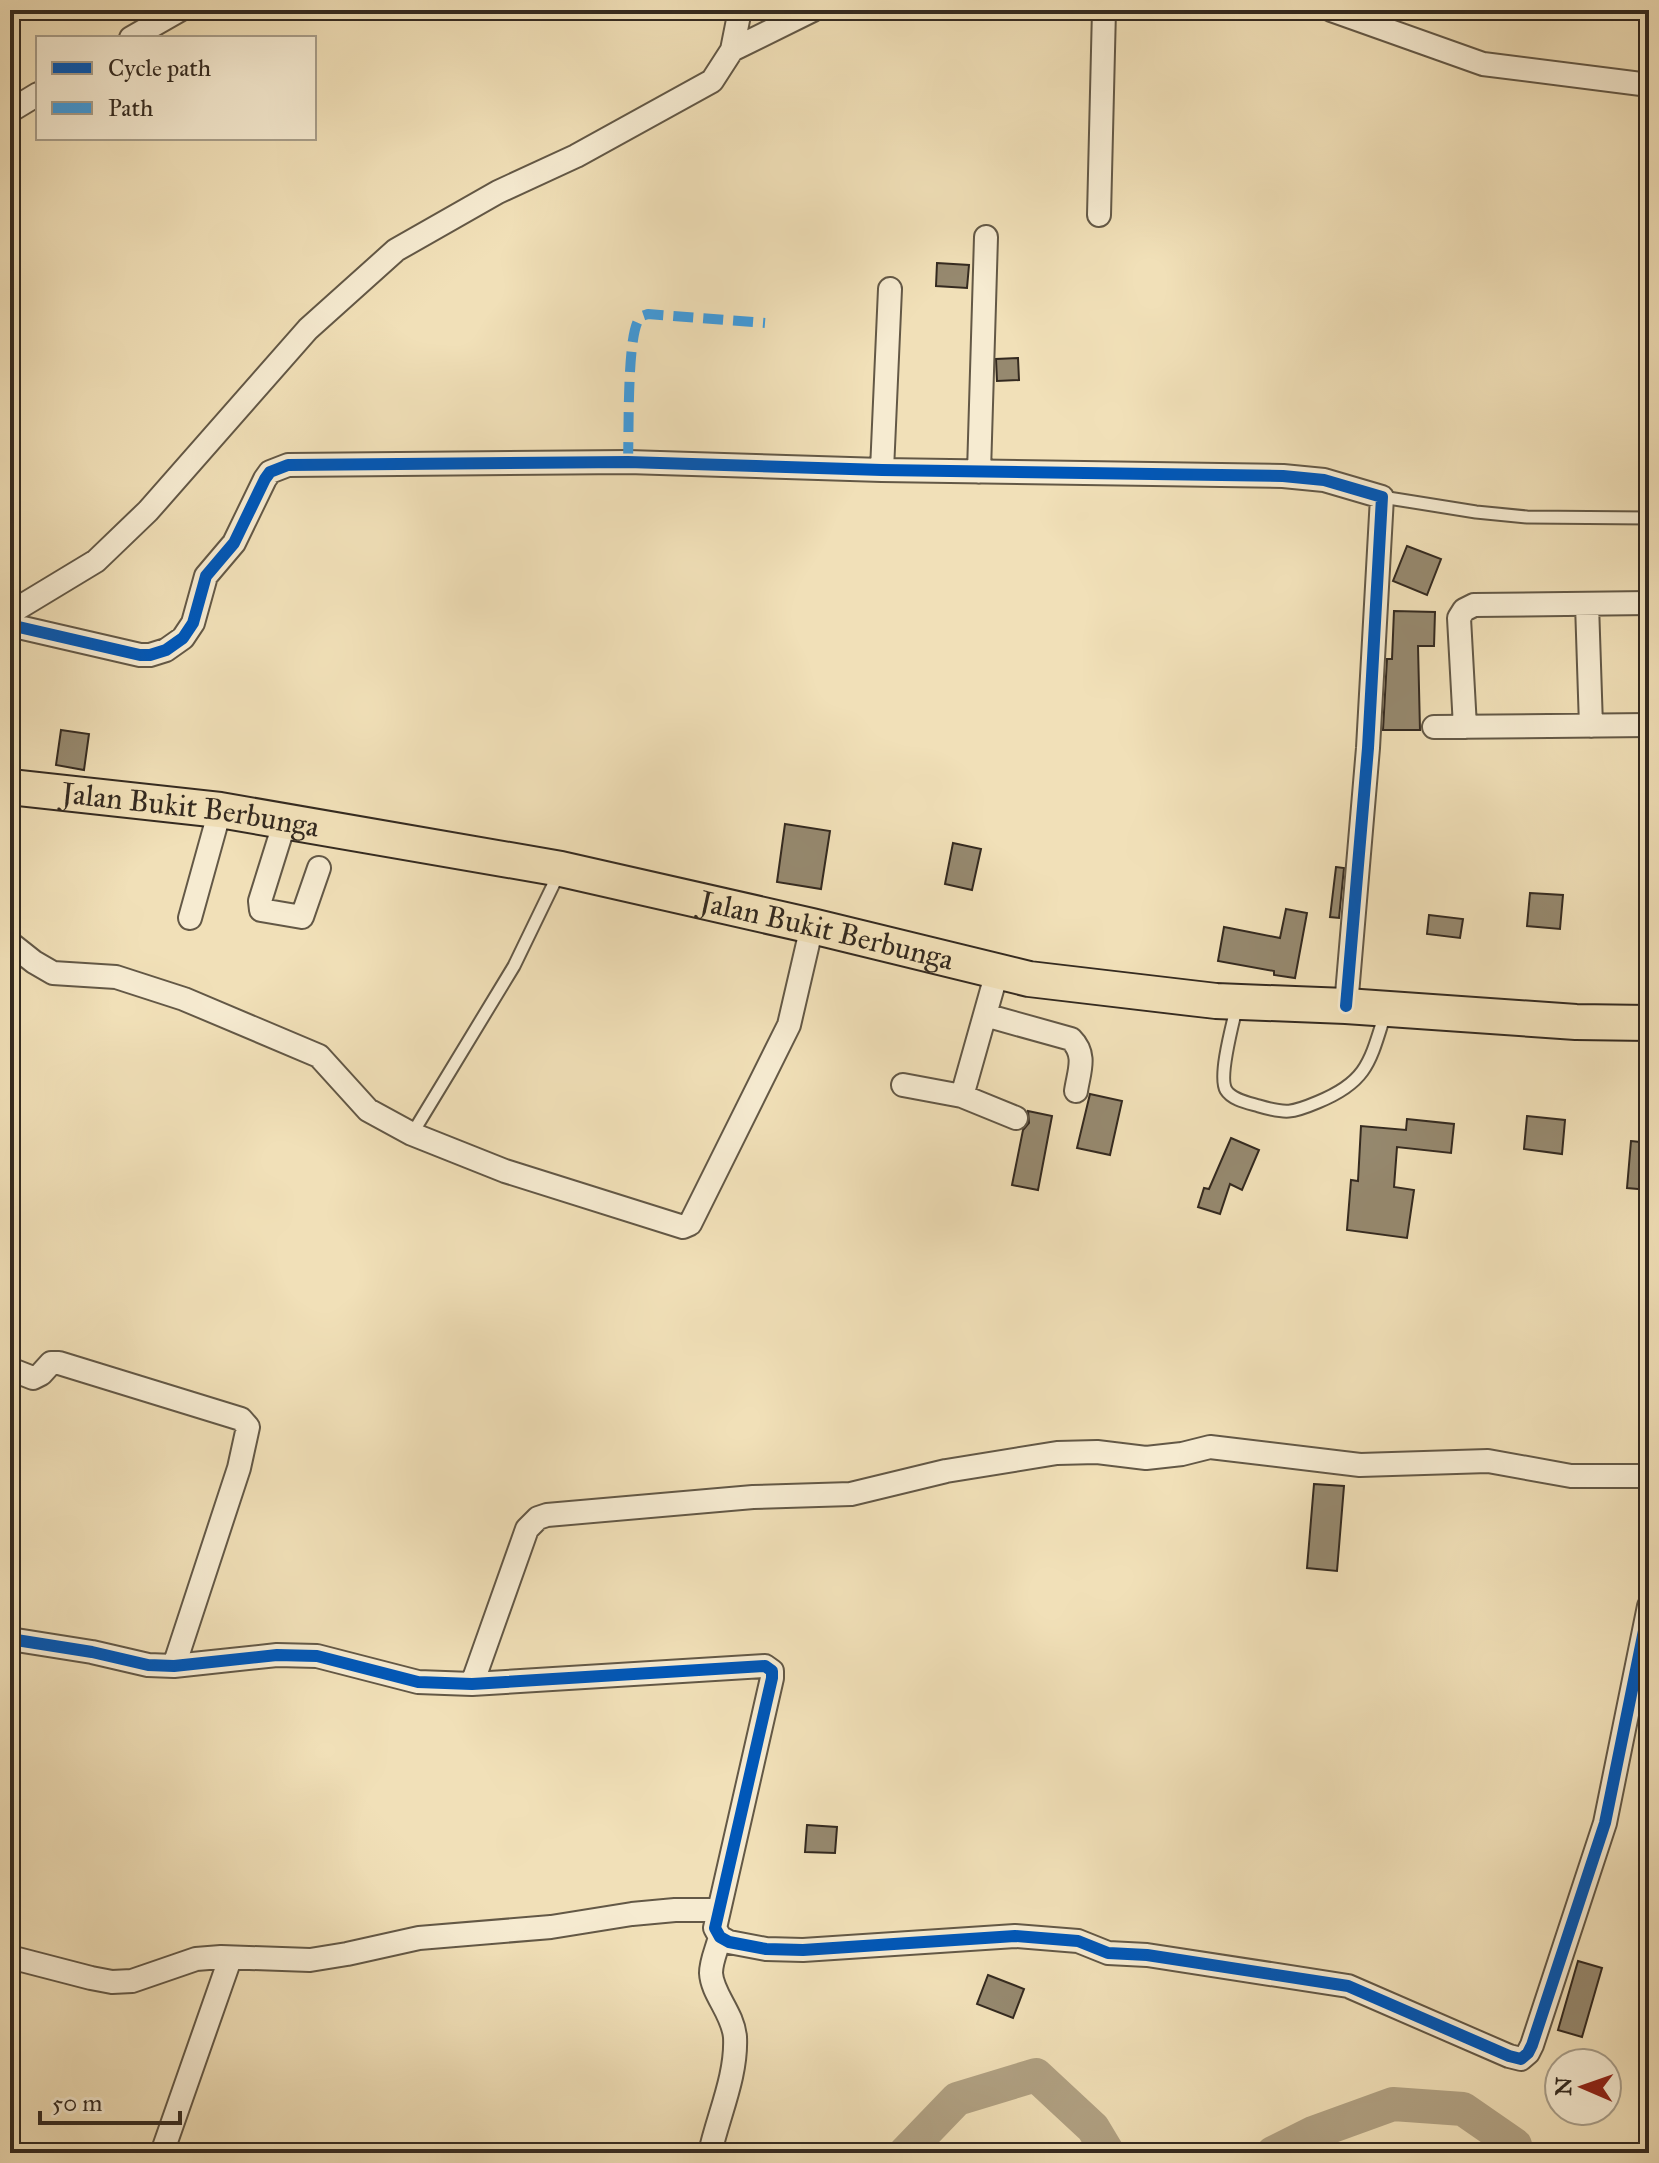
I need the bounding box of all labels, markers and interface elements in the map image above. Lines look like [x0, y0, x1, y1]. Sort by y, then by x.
legend [36, 36, 316, 140]
text: Cycle path [108, 53, 211, 83]
text: Path [108, 93, 153, 123]
street label: Jalan Bukit Berbunga [57, 774, 322, 845]
street label: Jalan Bukit Berbunga [693, 882, 957, 978]
north arrow [1543, 2047, 1623, 2127]
scale bar [40, 2075, 180, 2125]
text: N [1550, 2076, 1577, 2096]
text: 50 m [52, 2088, 102, 2118]

